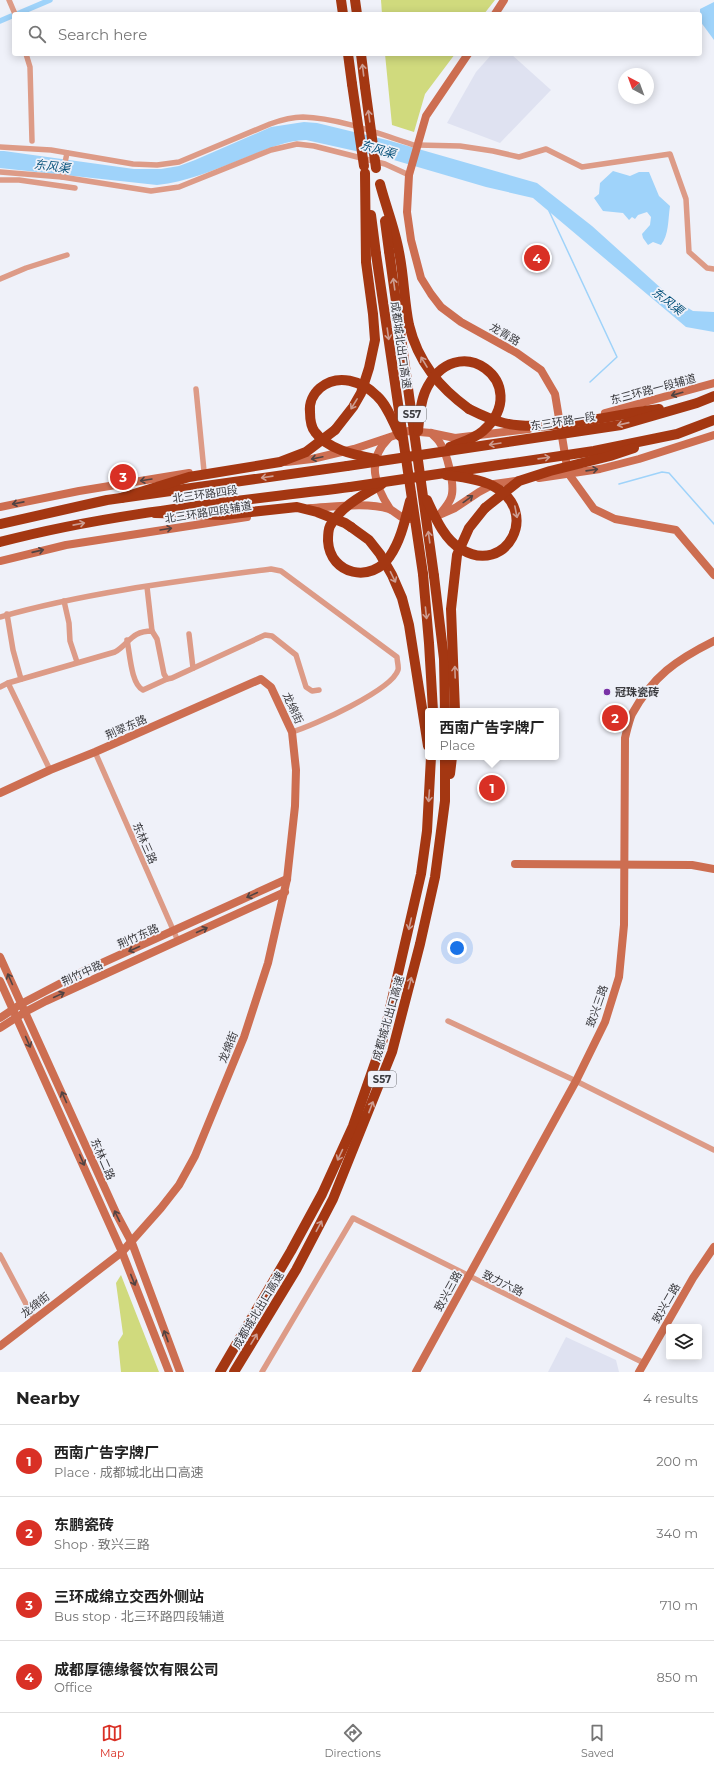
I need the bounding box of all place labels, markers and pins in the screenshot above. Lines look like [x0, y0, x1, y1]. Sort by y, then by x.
pin: 4 [524, 243, 550, 273]
pin: 3 [110, 462, 136, 492]
place label: 冠珠瓷砖 [615, 685, 659, 699]
marker: 冠珠瓷砖 [602, 687, 612, 697]
pin: 2 [602, 703, 628, 733]
pin: 1 [479, 773, 505, 803]

